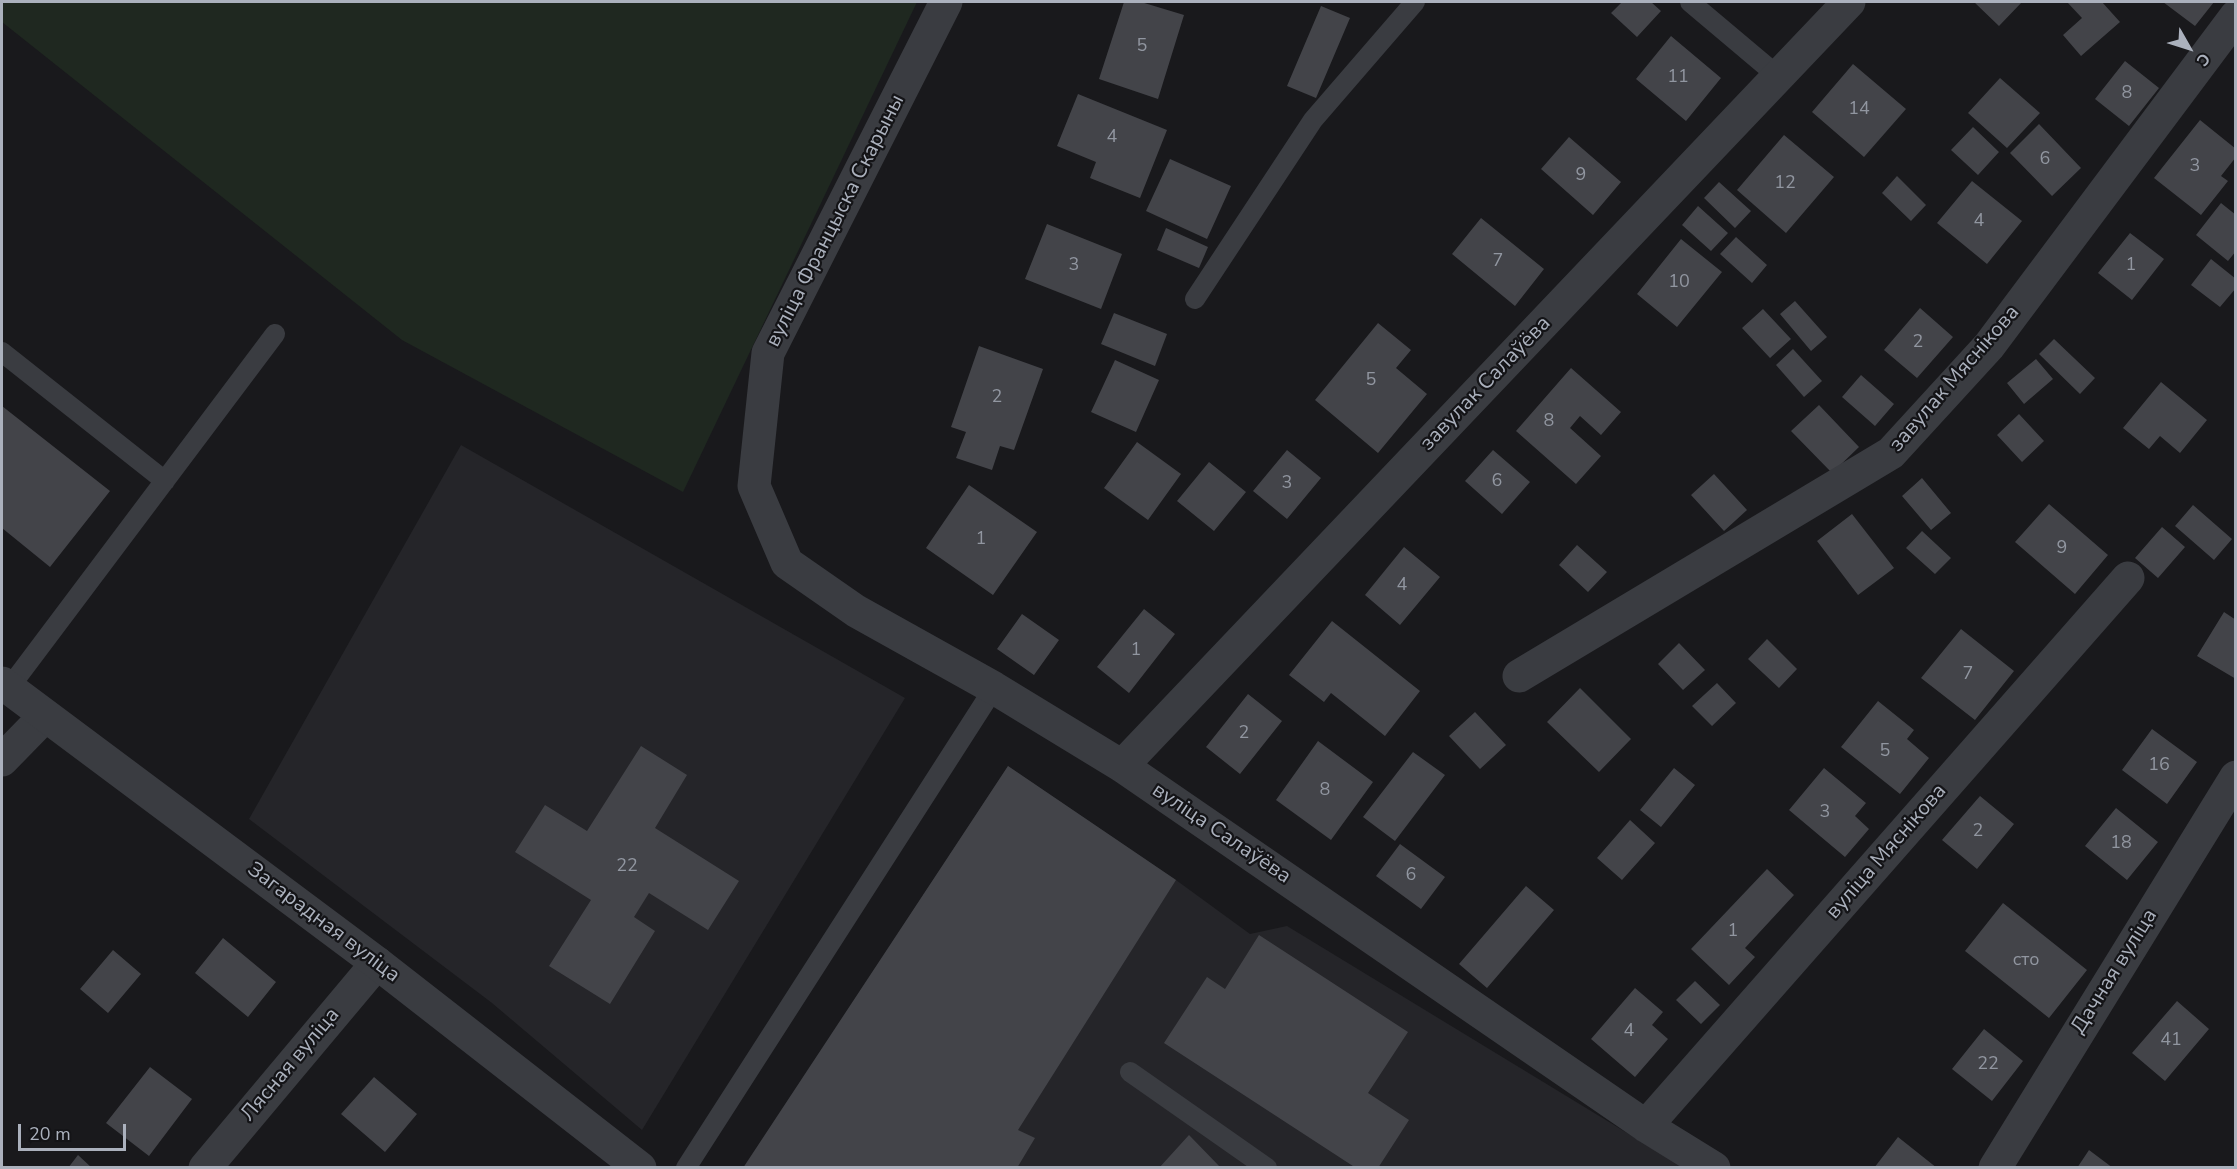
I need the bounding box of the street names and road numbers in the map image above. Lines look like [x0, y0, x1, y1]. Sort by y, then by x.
street label: вуліца Францыска Скарыны [761, 91, 911, 351]
street label: завулак Мяснікова [1885, 301, 2025, 457]
street label: завулак Салаўёва [1415, 312, 1557, 456]
street label: вуліца Салаўёва [1147, 778, 1295, 890]
street label: вуліца Мяснікова [1822, 779, 1952, 925]
street label: Загарадная вуліца [242, 857, 404, 989]
street label: Дачная вуліца [2067, 905, 2163, 1039]
street label: Лясная вуліца [236, 1003, 346, 1127]

